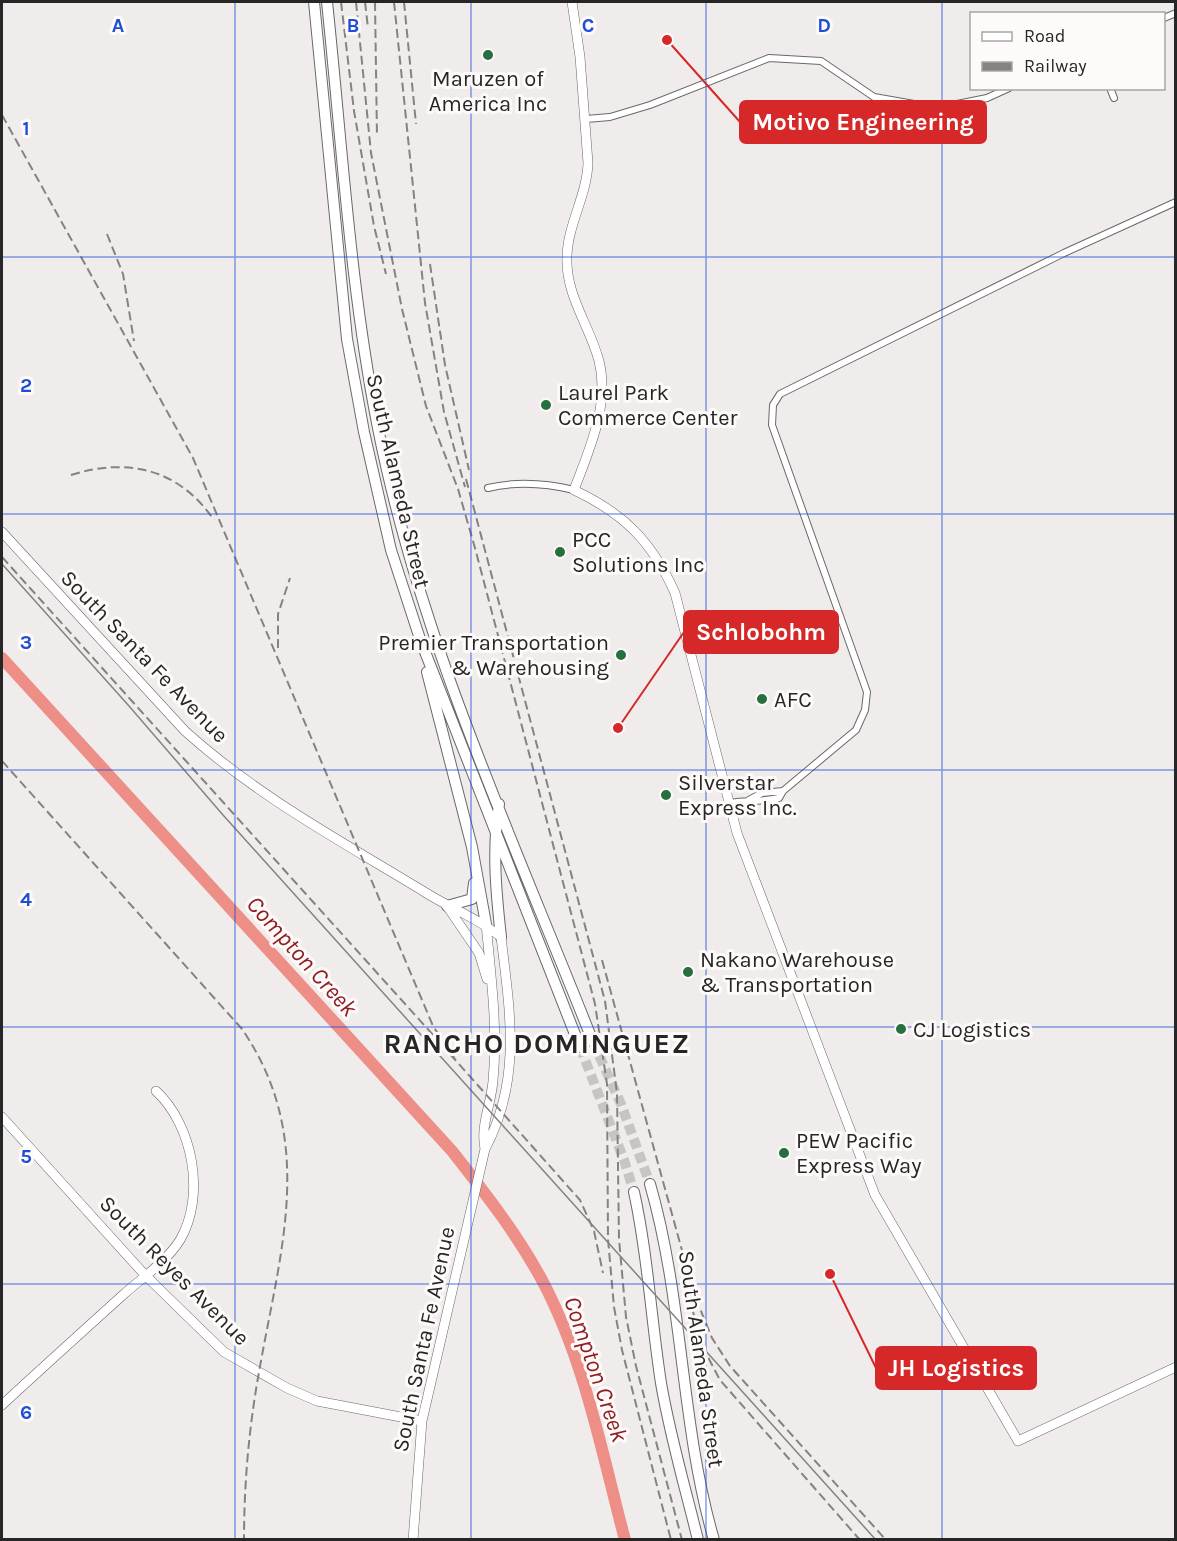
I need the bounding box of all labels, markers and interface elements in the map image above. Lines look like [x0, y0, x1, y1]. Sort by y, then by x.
legend [970, 12, 1165, 90]
text: A [112, 14, 125, 37]
text: B [347, 14, 359, 37]
text: C [582, 14, 594, 37]
text: D [817, 14, 831, 37]
text: Road [1024, 25, 1065, 47]
marker: Maruzen of America Inc [481, 48, 495, 62]
text: Railway [1024, 55, 1087, 77]
place label: Maruzen of America Inc [429, 66, 547, 117]
callout: Motivo Engineering [740, 101, 986, 143]
text: Motivo Engineering [752, 108, 974, 136]
text: 1 [22, 117, 30, 140]
street label: South Alameda Street [361, 372, 435, 591]
text: 2 [20, 374, 32, 397]
place label: Laurel Park Commerce Center [558, 380, 737, 431]
marker: Laurel Park Commerce Center [539, 398, 553, 412]
place label: PCC Solutions Inc [572, 527, 705, 578]
marker: PCC Solutions Inc [553, 545, 567, 559]
street label: South Santa Fe Avenue [55, 565, 233, 748]
callout: Schlobohm [684, 611, 838, 653]
text: Schlobohm [696, 618, 826, 646]
place label: Premier Transportation & Warehousing [378, 630, 610, 681]
text: 3 [20, 631, 32, 654]
marker: Premier Transportation & Warehousing [614, 648, 628, 662]
place label: AFC [774, 687, 812, 713]
marker: AFC [755, 692, 769, 706]
place label: Silverstar Express Inc. [678, 770, 797, 821]
marker: Silverstar Express Inc. [659, 788, 673, 802]
text: 4 [20, 888, 32, 911]
water label: Compton Creek [241, 890, 364, 1022]
place label: Nakano Warehouse & Transportation [700, 947, 894, 998]
marker: Nakano Warehouse & Transportation [681, 965, 695, 979]
place label: CJ Logistics [913, 1017, 1031, 1043]
marker: CJ Logistics [894, 1022, 908, 1036]
district label: RANCHO DOMINGUEZ [383, 1027, 691, 1060]
place label: PEW Pacific Express Way [796, 1128, 921, 1179]
text: 5 [20, 1145, 32, 1168]
marker: PEW Pacific Express Way [777, 1146, 791, 1160]
street label: South Reyes Avenue [94, 1190, 255, 1351]
street label: South Santa Fe Avenue [387, 1224, 461, 1454]
street label: South Alameda Street [673, 1249, 729, 1469]
water label: Compton Creek [558, 1293, 634, 1446]
callout: JH Logistics [876, 1347, 1036, 1389]
text: JH Logistics [888, 1354, 1024, 1382]
text: 6 [20, 1401, 32, 1424]

